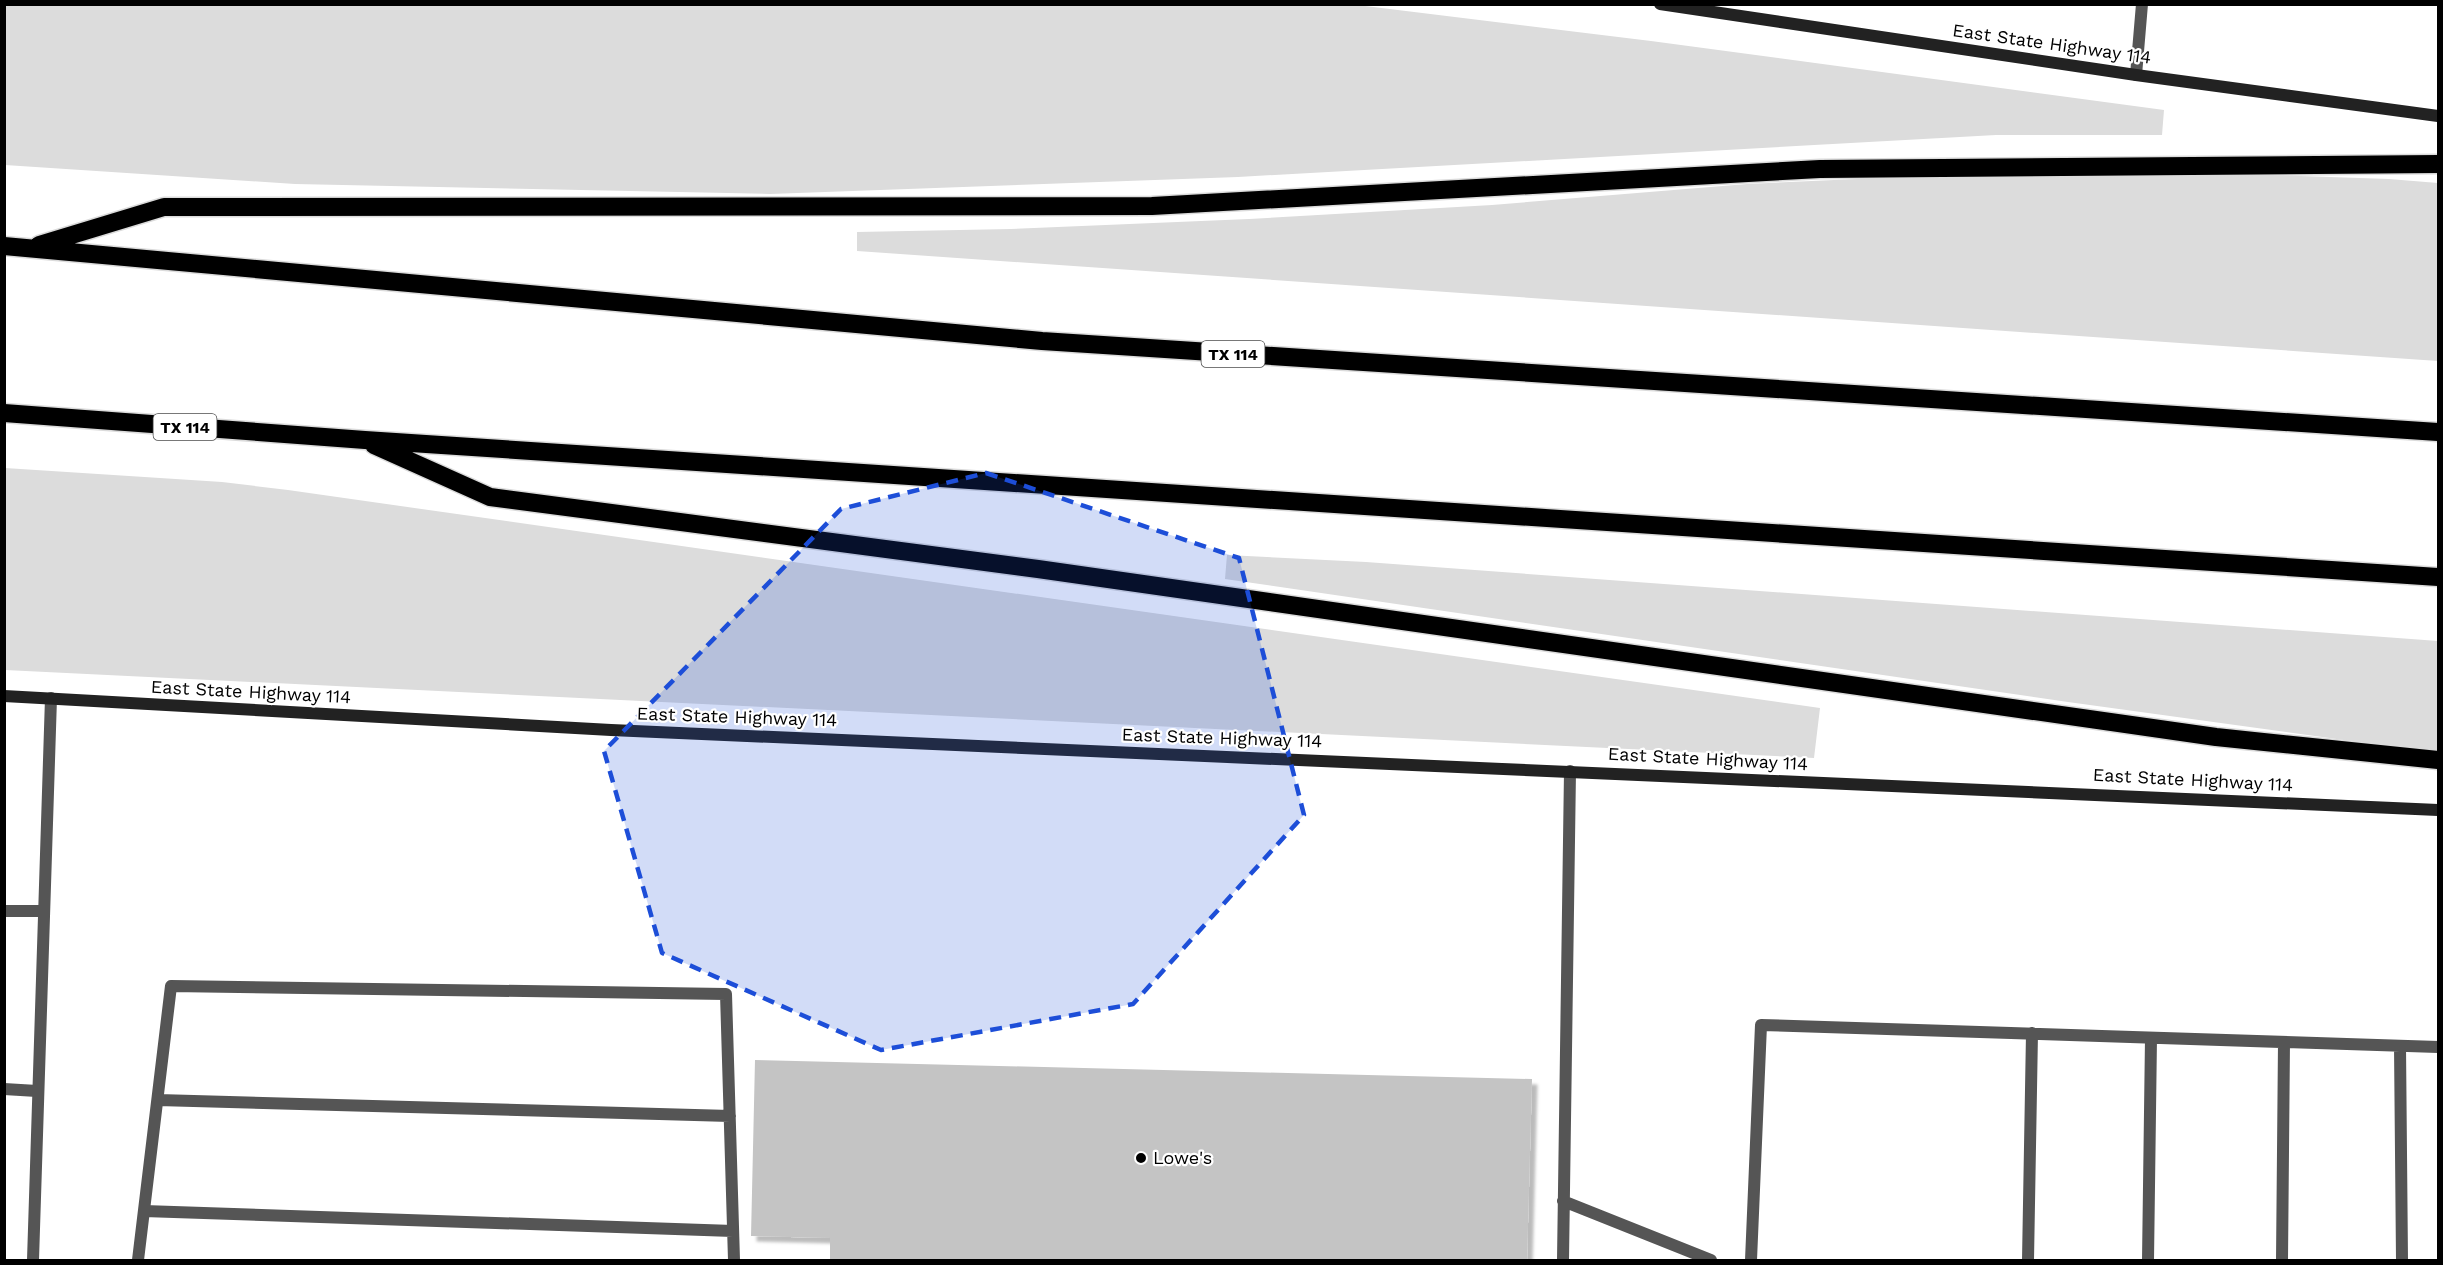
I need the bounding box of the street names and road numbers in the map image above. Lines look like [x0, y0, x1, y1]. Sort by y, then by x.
street label: East State Highway 114 [1951, 19, 2153, 68]
road number: TX 114 [1202, 341, 1264, 367]
road number: TX 114 [154, 414, 216, 440]
street label: East State Highway 114 [150, 676, 352, 707]
street label: East State Highway 114 [636, 703, 838, 730]
street label: East State Highway 114 [1121, 724, 1323, 751]
street label: East State Highway 114 [1607, 743, 1809, 774]
street label: East State Highway 114 [2092, 764, 2294, 795]

